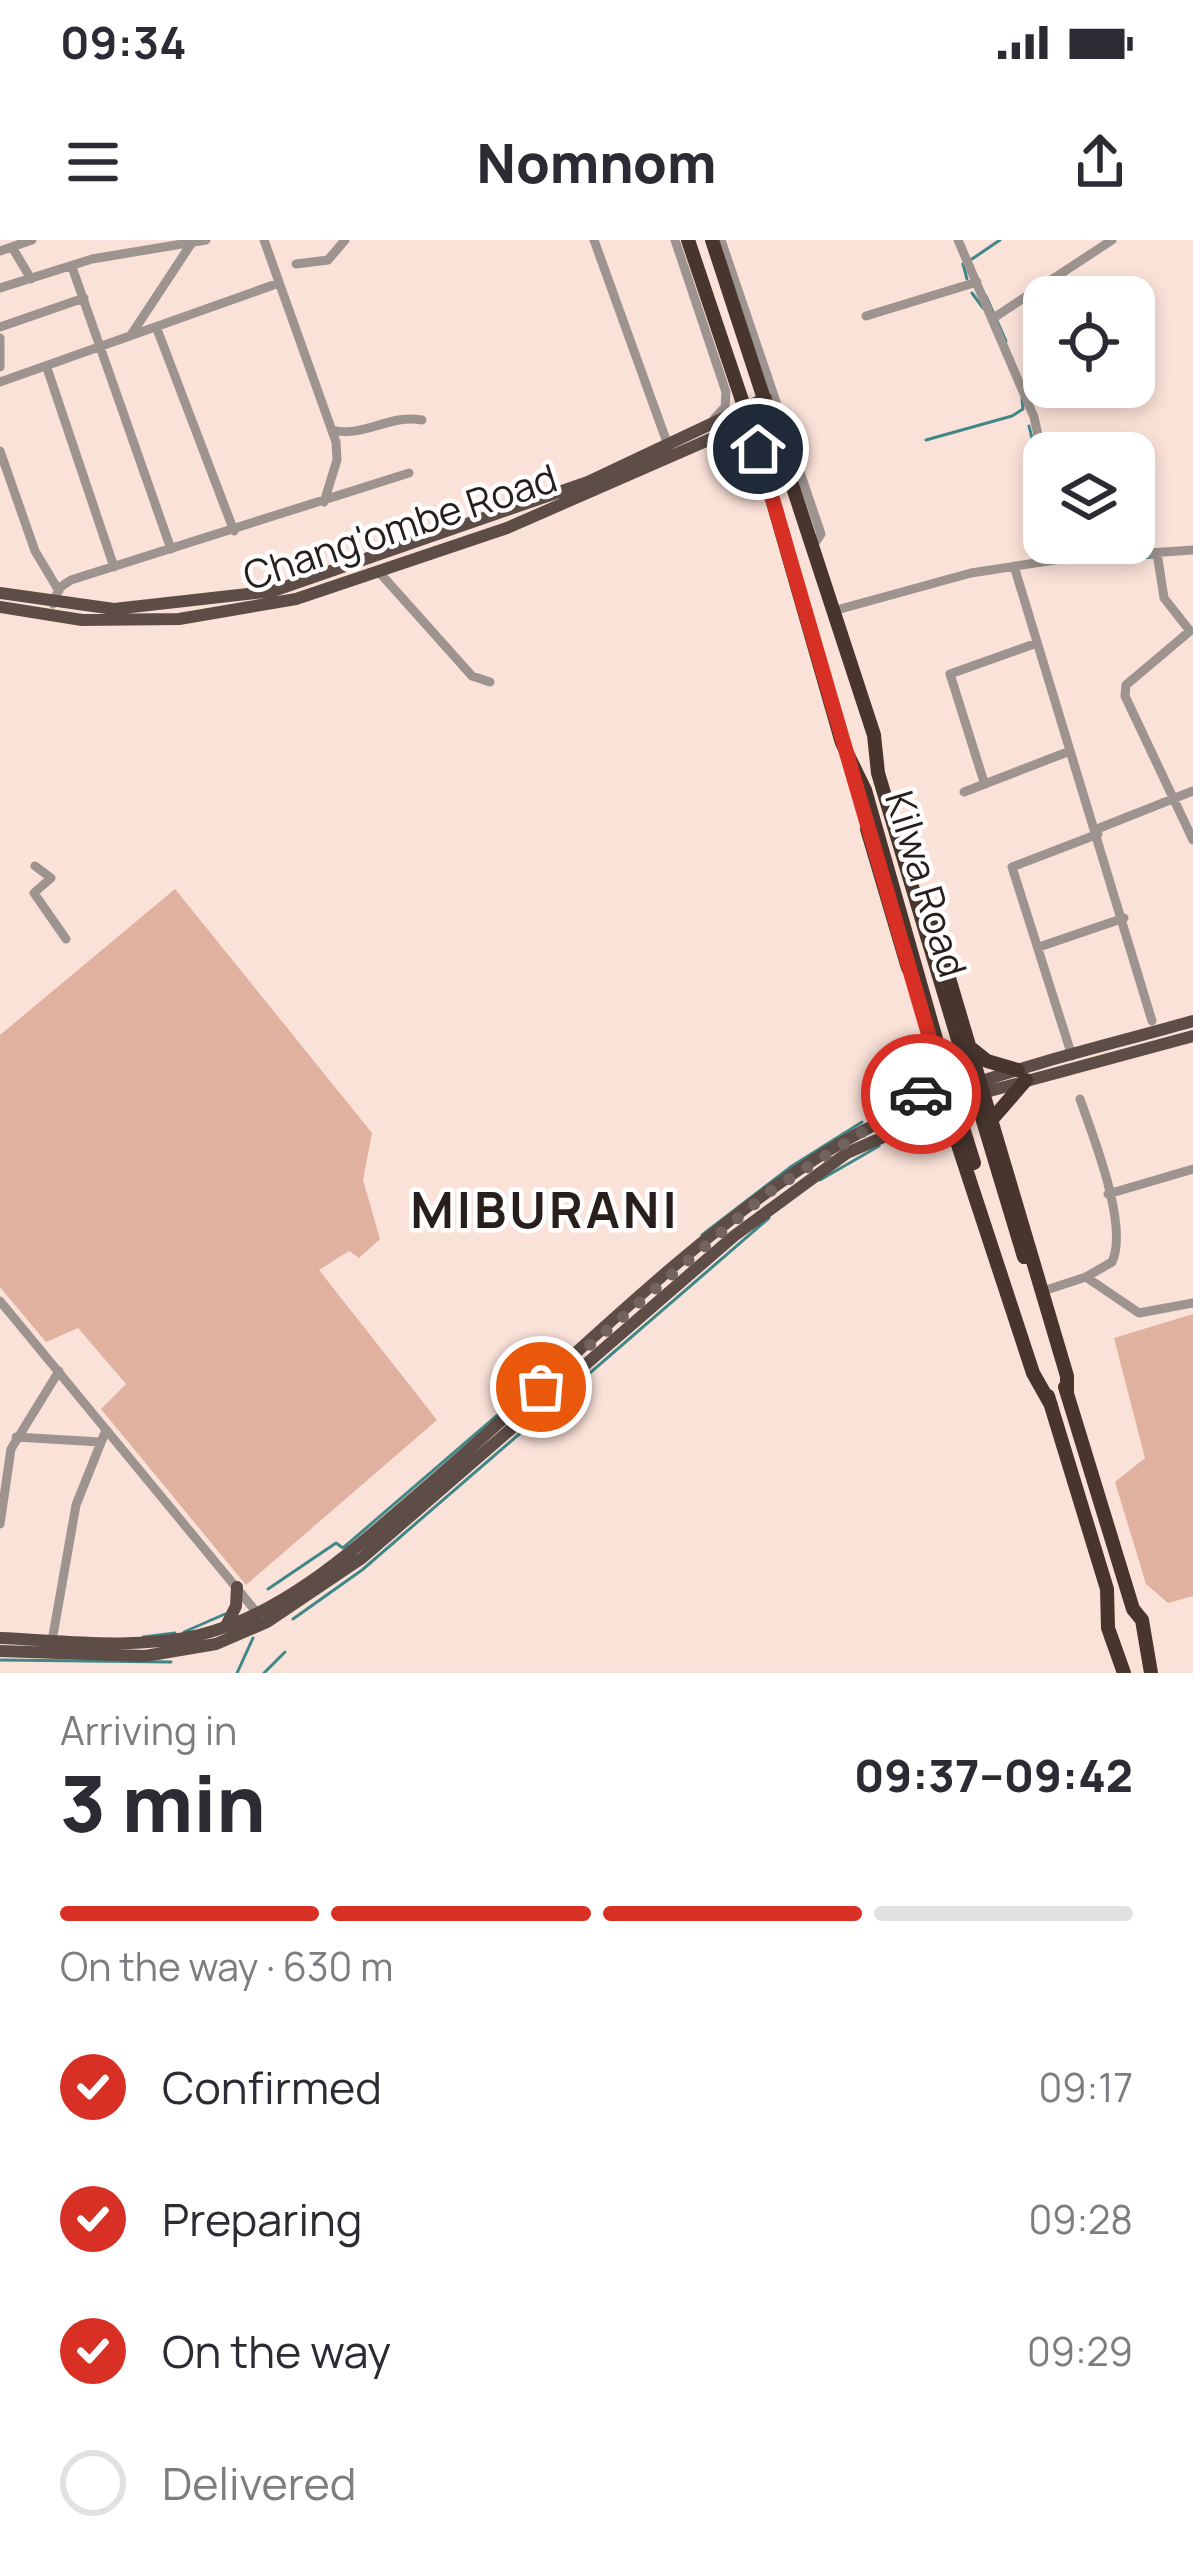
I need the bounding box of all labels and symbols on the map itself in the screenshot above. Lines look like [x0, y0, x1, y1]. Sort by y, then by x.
pin [707, 398, 809, 500]
street label: Chang'ombe Road [236, 450, 563, 602]
street label: Kilwa Road [873, 784, 981, 983]
courier [861, 1034, 981, 1154]
district label: MIBURANI [410, 1174, 680, 1243]
pin [490, 1336, 592, 1438]

